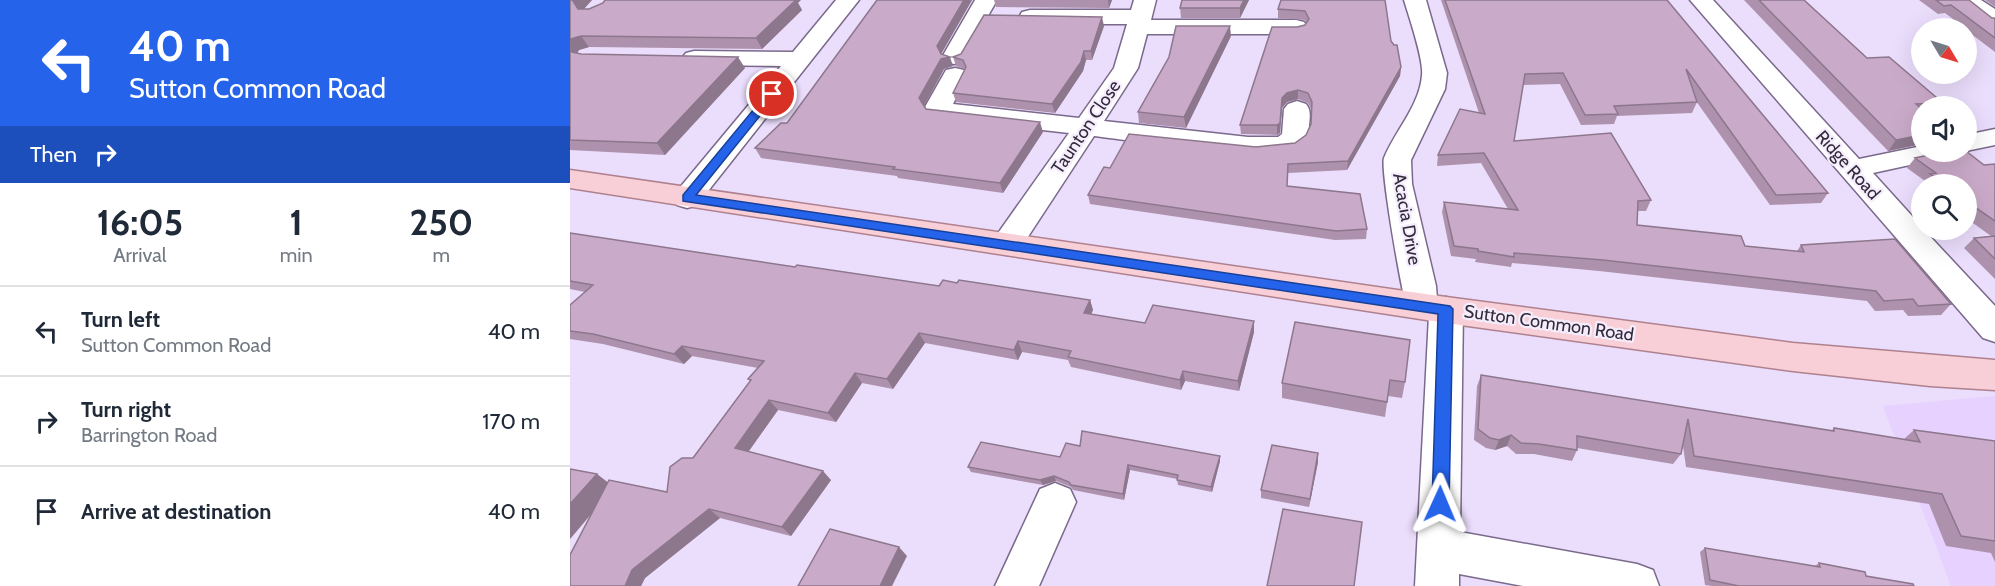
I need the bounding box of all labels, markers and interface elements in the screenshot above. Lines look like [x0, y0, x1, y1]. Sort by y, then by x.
north arrow [1911, 18, 1977, 84]
map controls [1911, 18, 1977, 240]
text: 40 m [129, 20, 231, 72]
icon: left [30, 24, 108, 102]
pin [746, 68, 797, 119]
text: Sutton Common Road [129, 72, 386, 105]
street label: Taunton Close [1047, 76, 1125, 178]
icon: arrive [755, 77, 788, 110]
button: sound [1911, 96, 1977, 162]
street label: Ridge Road [1811, 126, 1885, 204]
icon: right [89, 138, 122, 171]
text: Then [30, 141, 77, 168]
street label: Acacia Drive [1388, 171, 1426, 267]
button: search [1911, 174, 1977, 240]
text: 16:05 [97, 200, 183, 244]
text: 1 [290, 200, 303, 244]
text: 250 [409, 200, 473, 244]
text: Arrival [113, 243, 166, 267]
text: min [280, 243, 313, 267]
text: m [433, 243, 450, 267]
street label: Sutton Common Road [1463, 300, 1635, 346]
text: Turn left [81, 306, 160, 333]
icon: left [30, 315, 63, 348]
text: 40 m [488, 318, 540, 345]
text: Sutton Common Road [81, 333, 271, 357]
text: Turn right [81, 396, 171, 423]
icon: right [30, 405, 63, 438]
text: 170 m [482, 408, 540, 435]
text: Barrington Road [81, 423, 217, 447]
position arrow [1408, 472, 1472, 536]
icon: arrive [30, 495, 63, 528]
text: Arrive at destination [81, 498, 271, 525]
text: 40 m [488, 498, 540, 525]

